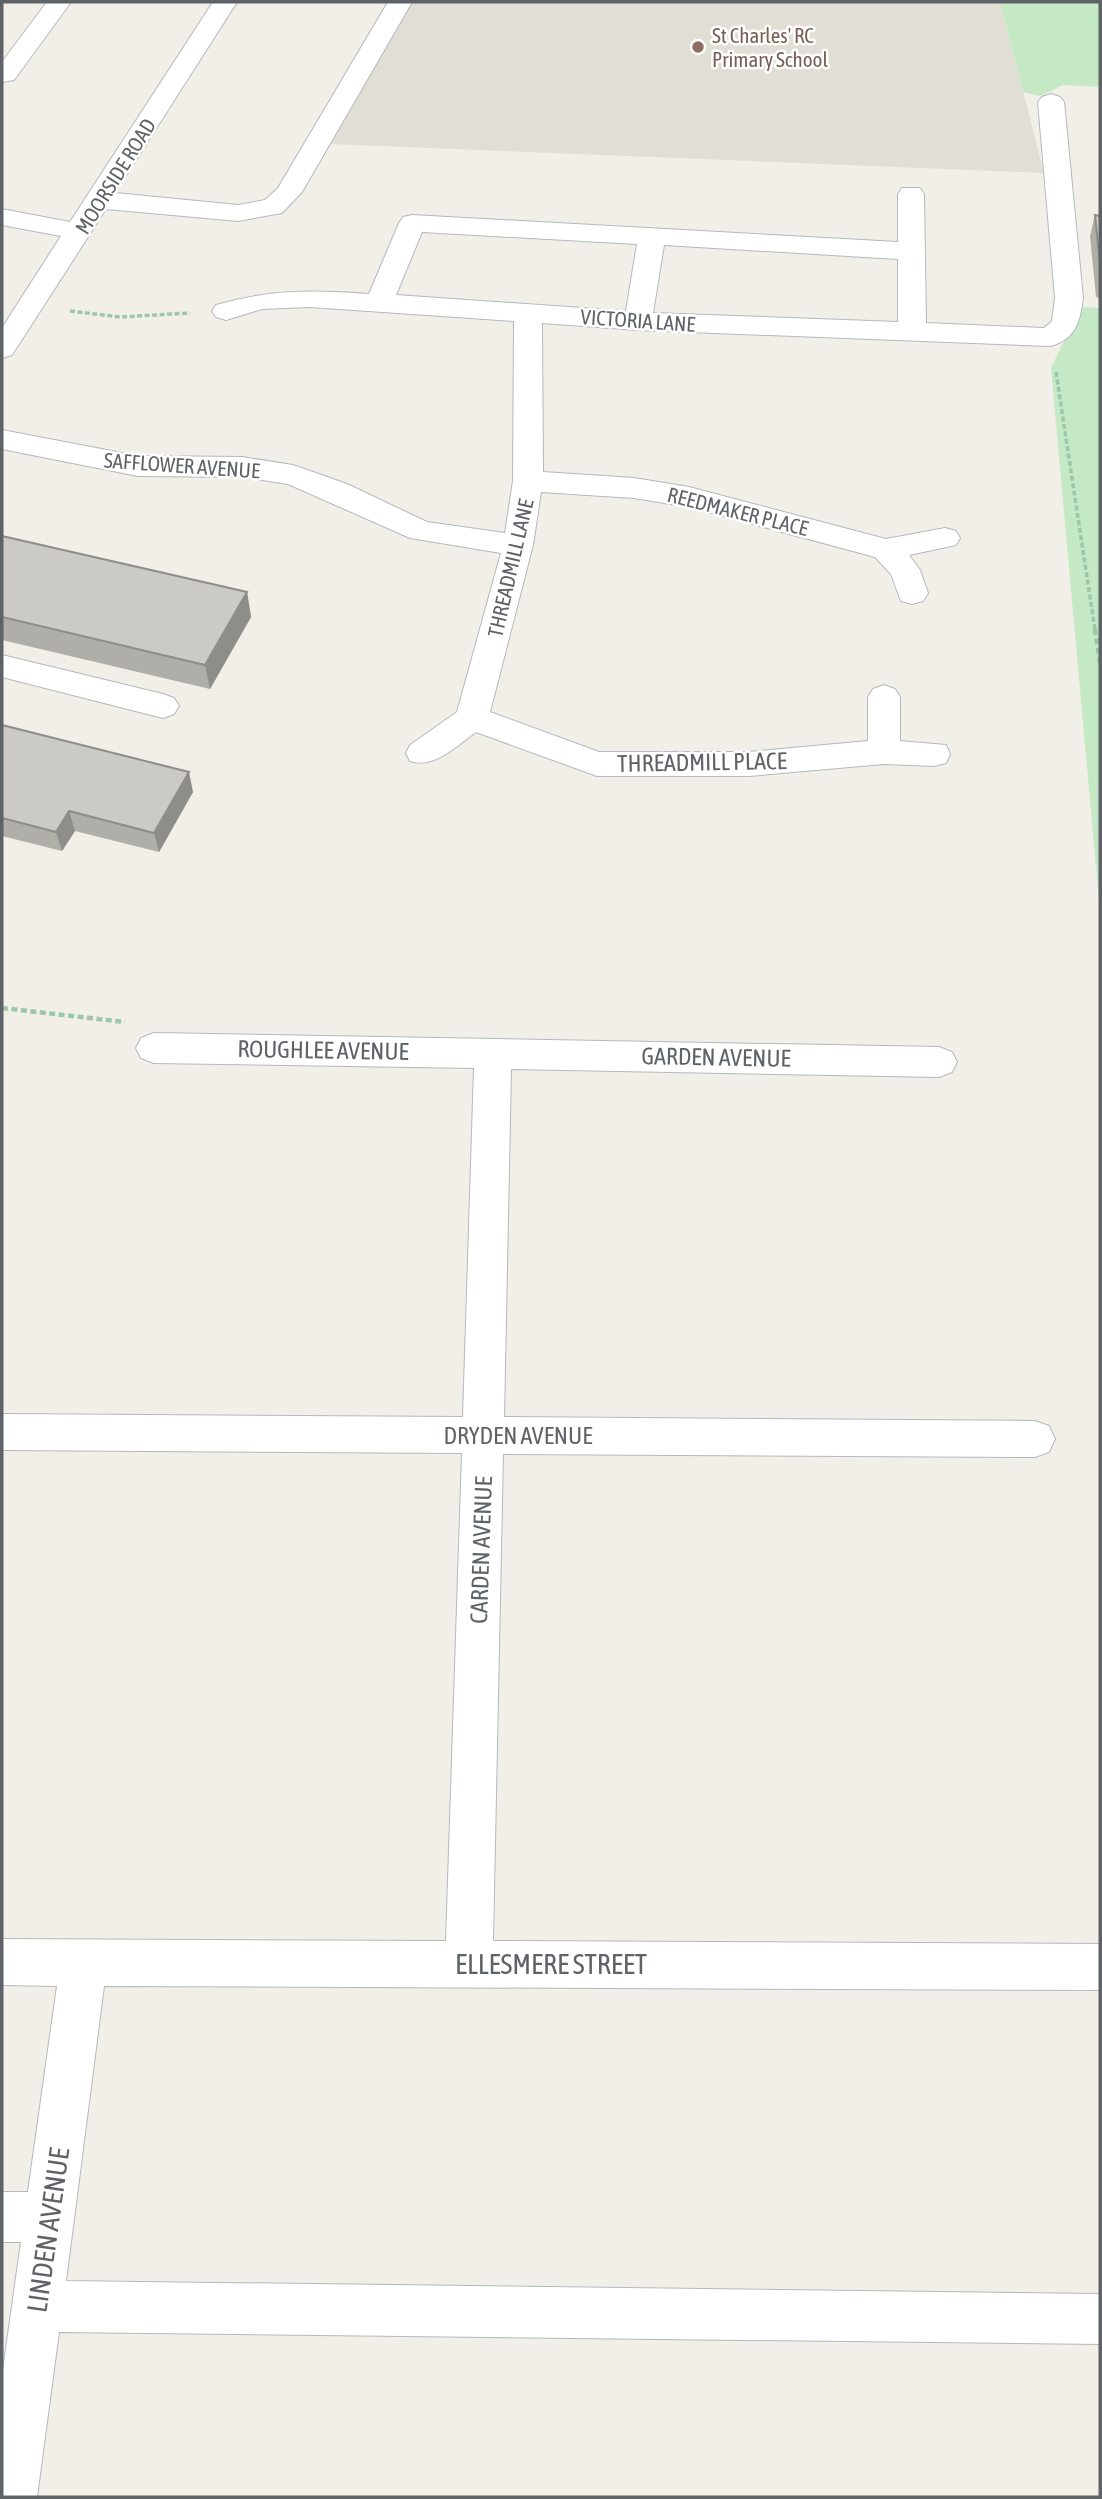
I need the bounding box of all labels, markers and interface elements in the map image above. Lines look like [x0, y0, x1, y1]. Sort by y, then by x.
place label: St Charles' RC Primary School [712, 23, 828, 71]
marker: St Charles' RC Primary School [690, 39, 706, 55]
street label: MOORSIDE ROAD [70, 114, 160, 238]
street label: VICTORIA LANE [580, 304, 696, 336]
street label: SAFFLOWER AVENUE [103, 448, 261, 482]
street label: REEDMAKER PLACE [665, 482, 811, 540]
street label: THREADMILL LANE [482, 496, 538, 640]
street label: THREADMILL PLACE [617, 747, 787, 777]
street label: ROUGHLEE AVENUE [237, 1035, 409, 1065]
street label: GARDEN AVENUE [641, 1042, 791, 1072]
street label: DRYDEN AVENUE [444, 1422, 592, 1449]
street label: CARDEN AVENUE [465, 1476, 497, 1624]
street label: ELLESMERE STREET [455, 1948, 647, 1980]
street label: LINDEN AVENUE [21, 2145, 75, 2315]

